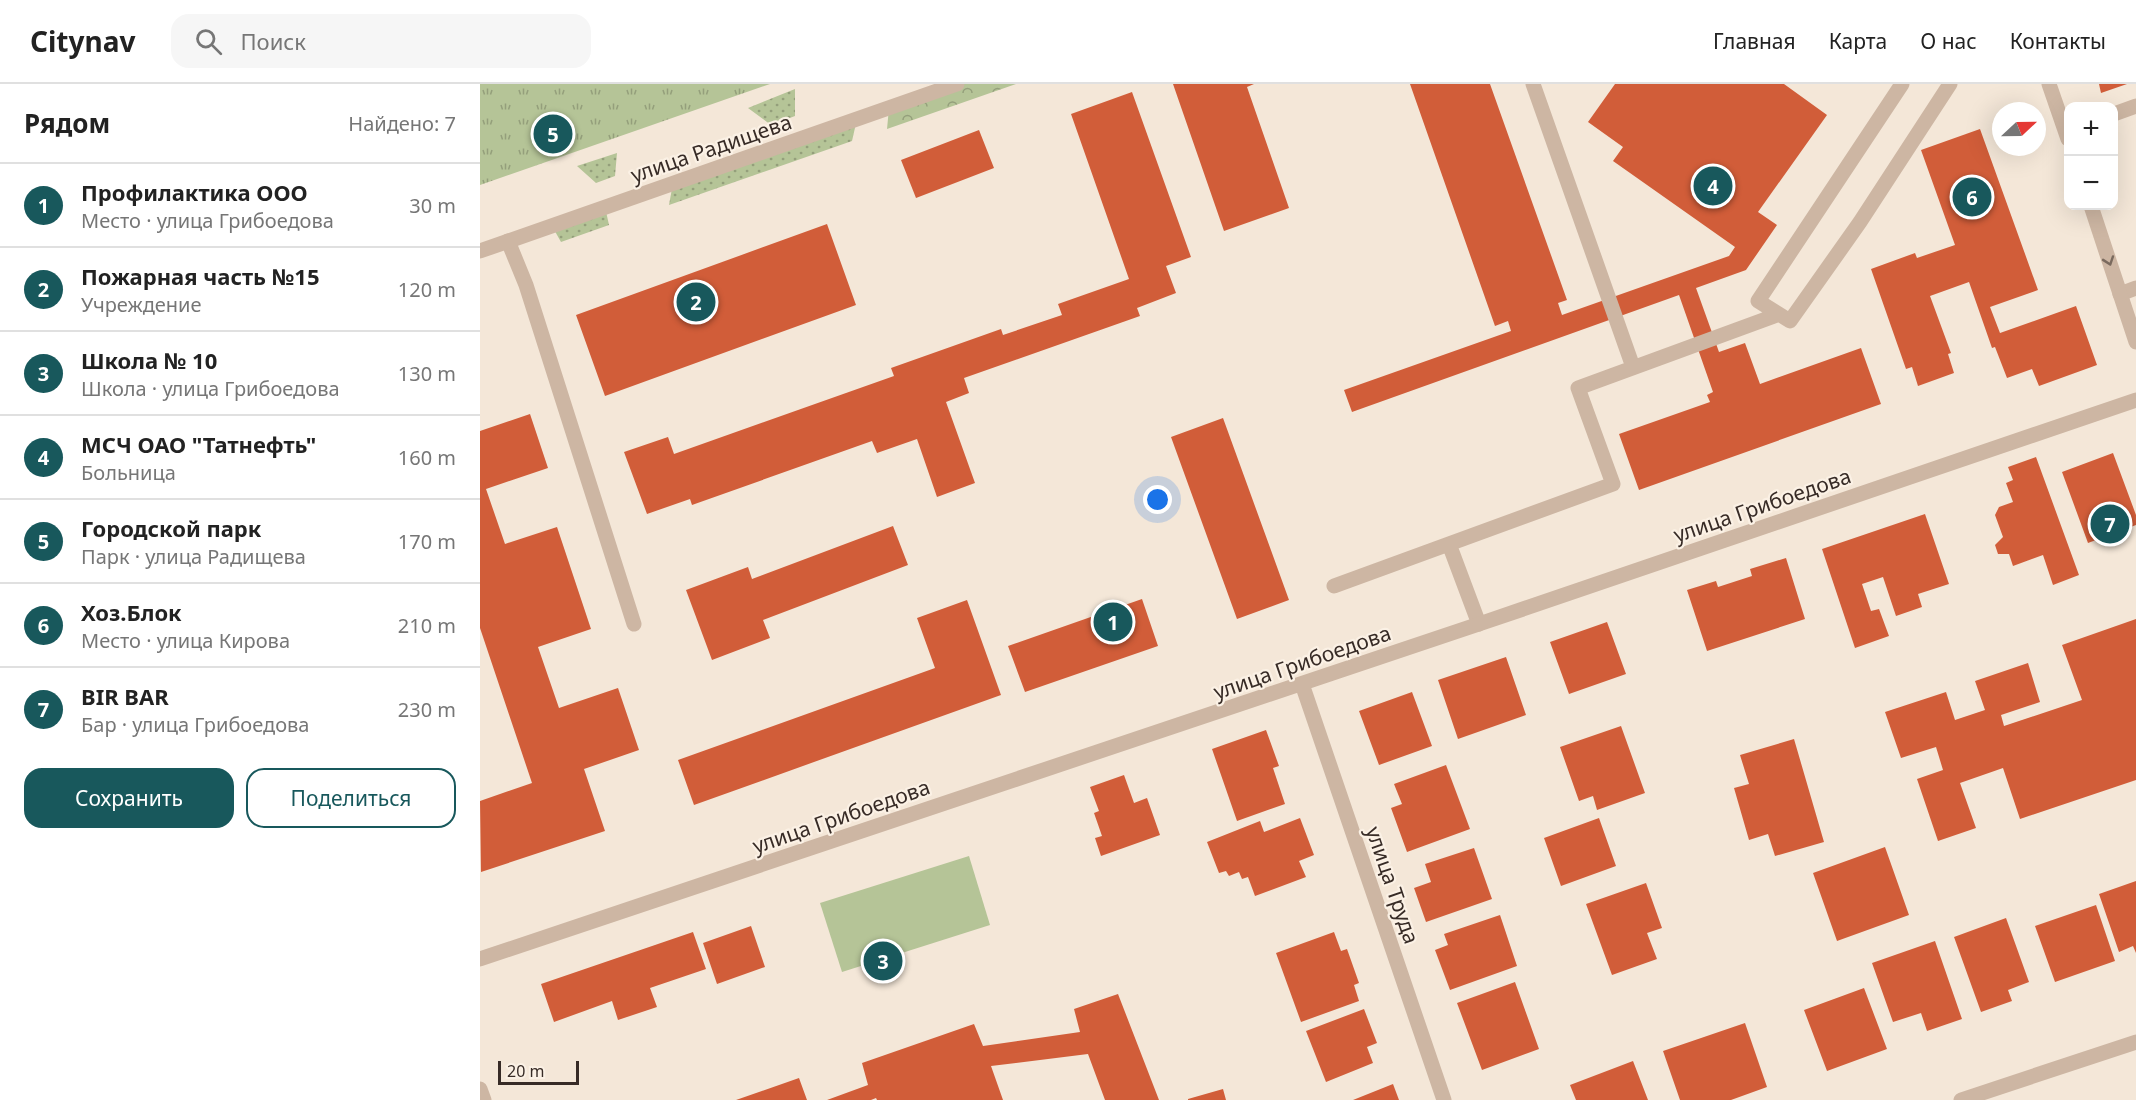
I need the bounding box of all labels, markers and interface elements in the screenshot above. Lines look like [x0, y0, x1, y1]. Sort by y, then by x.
search box [171, 14, 591, 68]
text: Citynav [30, 22, 135, 60]
icon: search [192, 25, 225, 58]
text: Поиск [240, 26, 306, 56]
text: Главная [1713, 27, 1796, 55]
text: Карта [1829, 27, 1887, 55]
text: О нас [1920, 27, 1977, 55]
text: Контакты [2010, 27, 2106, 55]
north arrow [1992, 102, 2046, 156]
map controls [2064, 102, 2118, 210]
button: + [2064, 102, 2118, 156]
text: Рядом [24, 105, 110, 141]
street label: улица Радищева [627, 107, 795, 189]
text: Найдено: 7 [348, 110, 456, 137]
pin: 5 [534, 112, 572, 156]
button: − [2064, 156, 2118, 210]
pin: 4 [1694, 164, 1732, 208]
pin: 6 [1952, 174, 1992, 220]
text: Профилактика ООО [81, 177, 308, 207]
text: 1 [38, 192, 49, 219]
text: 30 m [409, 192, 456, 219]
text: Место · улица Грибоедова [81, 207, 334, 234]
one-way arrow [2102, 255, 2115, 266]
text: Пожарная часть №15 [81, 261, 320, 291]
text: 2 [38, 276, 49, 303]
text: 120 m [398, 276, 456, 303]
pin: 2 [676, 280, 716, 324]
text: Учреждение [81, 291, 202, 318]
text: Школа № 10 [81, 345, 217, 375]
text: 3 [38, 360, 49, 387]
text: 130 m [398, 360, 456, 387]
text: Школа · улица Грибоедова [81, 375, 340, 402]
text: МСЧ ОАО "Татнефть" [81, 429, 316, 459]
text: 4 [38, 444, 49, 471]
text: 160 m [398, 444, 456, 471]
text: Больница [81, 459, 176, 486]
street label: улица Грибоедова [1670, 461, 1854, 549]
your location [1143, 485, 1172, 514]
pin: 7 [2090, 502, 2130, 546]
text: Городской парк [81, 513, 261, 543]
text: 5 [38, 528, 49, 555]
text: 170 m [398, 528, 456, 555]
text: Парк · улица Радищева [81, 543, 306, 570]
text: Хоз.Блок [81, 597, 182, 627]
pin: 1 [1094, 600, 1132, 644]
text: 6 [38, 612, 49, 639]
text: 210 m [398, 612, 456, 639]
street label: улица Грибоедова [1210, 618, 1394, 706]
text: Место · улица Кирова [81, 627, 290, 654]
text: BIR BAR [81, 681, 169, 711]
text: 7 [38, 696, 49, 723]
text: 230 m [398, 696, 456, 723]
text: Бар · улица Грибоедова [81, 711, 309, 738]
button: Сохранить [24, 768, 234, 828]
button: Поделиться [246, 768, 456, 828]
street label: улица Грибоедова [749, 772, 933, 860]
street label: улица Труда [1360, 823, 1426, 947]
pin: 3 [864, 938, 902, 984]
scale bar [498, 1058, 579, 1086]
text: 20 m [507, 1060, 544, 1082]

